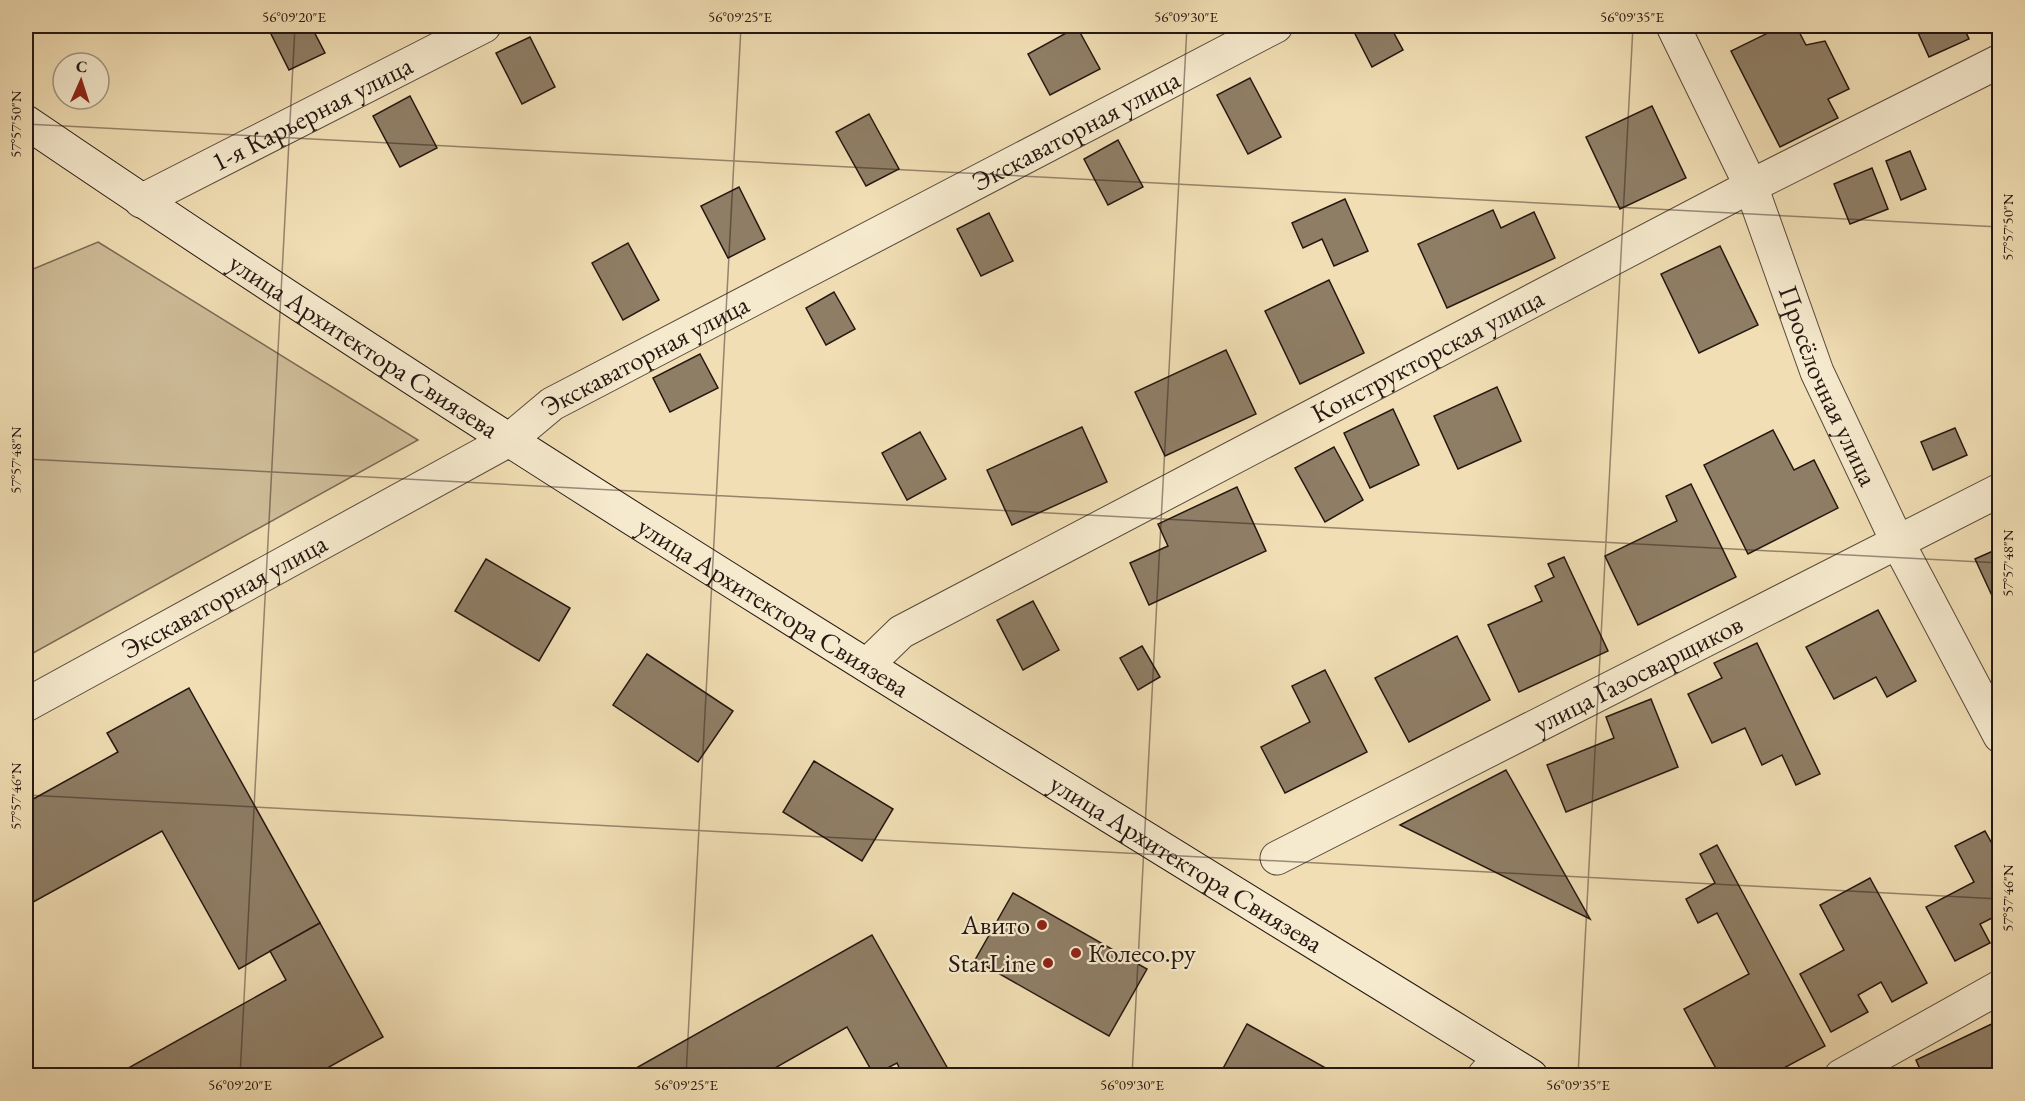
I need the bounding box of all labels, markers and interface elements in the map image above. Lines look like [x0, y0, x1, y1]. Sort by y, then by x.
text: 56°09'20"E [262, 7, 327, 26]
text: 56°09'25"E [708, 7, 773, 26]
text: 56°09'30"E [1154, 7, 1219, 26]
text: 56°09'35"E [1600, 7, 1665, 26]
street label: 1-я Карьерная улица [205, 47, 419, 179]
north arrow [51, 51, 111, 111]
text: С [76, 56, 88, 77]
street label: Экскаваторная улица [966, 61, 1186, 199]
text: 57°57'50"N [6, 90, 25, 158]
text: 57°57'50"N [1998, 193, 2017, 261]
street label: улица Архитектора Свиязева [222, 245, 506, 446]
street label: Конструкторская улица [1305, 280, 1550, 431]
street label: Просёлочная улица [1771, 281, 1886, 492]
street label: Экскаваторная улица [533, 286, 755, 423]
text: 57°57'48"N [6, 426, 25, 494]
street label: улица Архитектора Свиязева [631, 508, 916, 705]
street label: Экскаваторная улица [115, 525, 333, 667]
text: 57°57'48"N [1998, 529, 2017, 597]
street label: улица Газосварщиков [1527, 606, 1748, 742]
text: 57°57'46"N [6, 762, 25, 830]
street label: улица Архитектора Свиязева [1043, 765, 1330, 961]
text: 57°57'46"N [1998, 864, 2017, 932]
place label: Авито [960, 907, 1030, 942]
marker: Авито [1035, 918, 1049, 932]
place label: Колесо.ру [1088, 935, 1196, 970]
place label: StarLine [948, 945, 1036, 980]
marker: Колесо.ру [1069, 946, 1083, 960]
marker: StarLine [1041, 956, 1055, 970]
text: 56°09'20"E [208, 1075, 273, 1094]
text: 56°09'25"E [654, 1075, 719, 1094]
text: 56°09'30"E [1100, 1075, 1165, 1094]
text: 56°09'35"E [1546, 1075, 1611, 1094]

